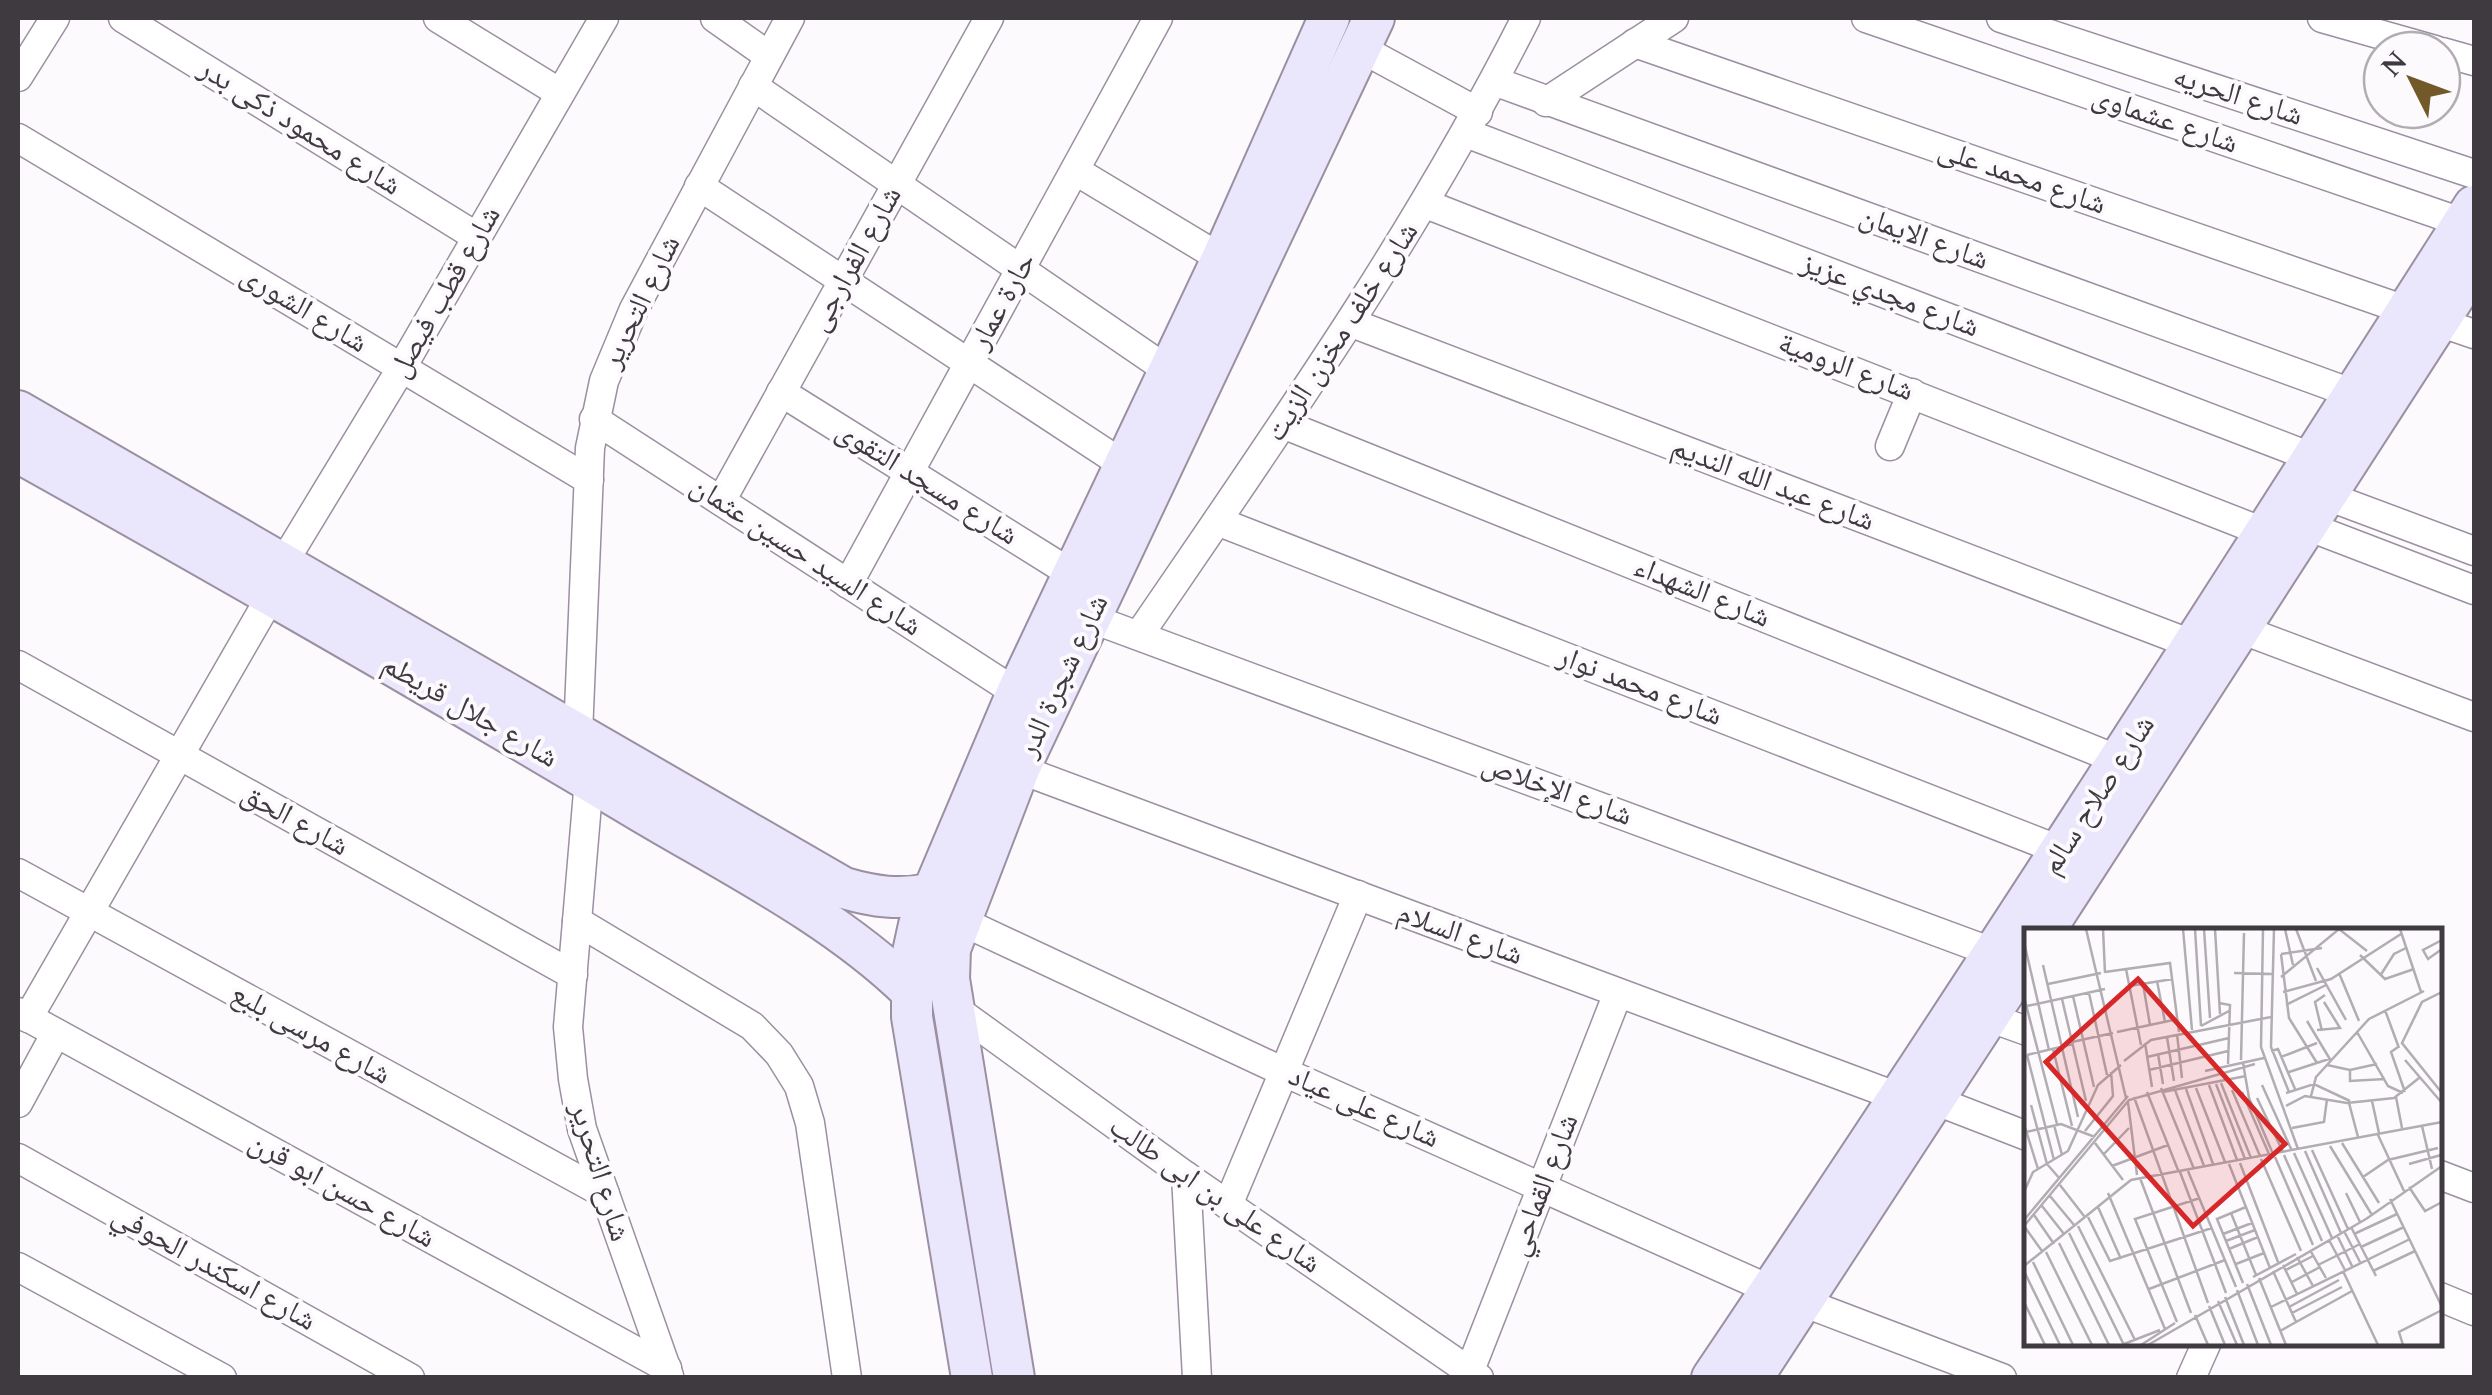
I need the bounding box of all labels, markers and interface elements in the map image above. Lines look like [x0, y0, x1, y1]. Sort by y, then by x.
north arrow [2362, 30, 2462, 130]
text: N [2371, 41, 2418, 87]
street label: شارع محمود ذكى بدر [189, 46, 410, 208]
street label: شارع الحريه [2167, 53, 2309, 139]
street label: شارع عشماوى [2086, 73, 2244, 167]
street label: شارع محمد على [1932, 127, 2112, 227]
street label: شارع الفرارجى [796, 178, 914, 340]
street label: شارع الايمان [1853, 193, 1995, 283]
street label: شارع قطب فيصل [377, 197, 513, 387]
street label: شارع خلف مخزن الزيت [1253, 213, 1431, 451]
street label: شارع التحرير [588, 227, 693, 377]
street label: شارع مجدي عزيز [1793, 239, 1986, 350]
street label: حارة عمار [957, 244, 1048, 359]
street label: شارع الشورى [231, 253, 377, 365]
street label: شارع الرومية [1771, 320, 1921, 414]
street label: شارع مسجد التقوى [826, 408, 1028, 558]
street label: شارع عبد الله النديم [1665, 424, 1881, 544]
street label: شارع السيد حسين عثمان [681, 464, 931, 648]
street label: شارع الشهداء [1627, 544, 1777, 640]
street label: شارع شجرة الدر [1005, 587, 1121, 766]
street label: شارع محمد نوار [1550, 633, 1729, 739]
street label: شارع جلال قريطم [373, 642, 567, 780]
street label: شارع صلاح سالم [2029, 706, 2167, 884]
street label: شارع الإخلاص [1475, 741, 1639, 839]
street label: شارع الحق [233, 771, 357, 869]
street label: شارع السلام [1391, 890, 1529, 978]
inset map [2024, 928, 2442, 1345]
street label: شارع مرسى بلبع [223, 971, 399, 1097]
street label: شارع على عياد [1281, 1053, 1447, 1161]
street label: شارع التحرير [557, 1096, 643, 1247]
street label: شارع على بن ابى طالب [1099, 1104, 1331, 1286]
street label: شارع القماحي [1495, 1107, 1591, 1263]
street label: شارع حسن ابو قرن [240, 1120, 444, 1260]
street label: شارع اسكندر الحوفي [103, 1193, 325, 1343]

